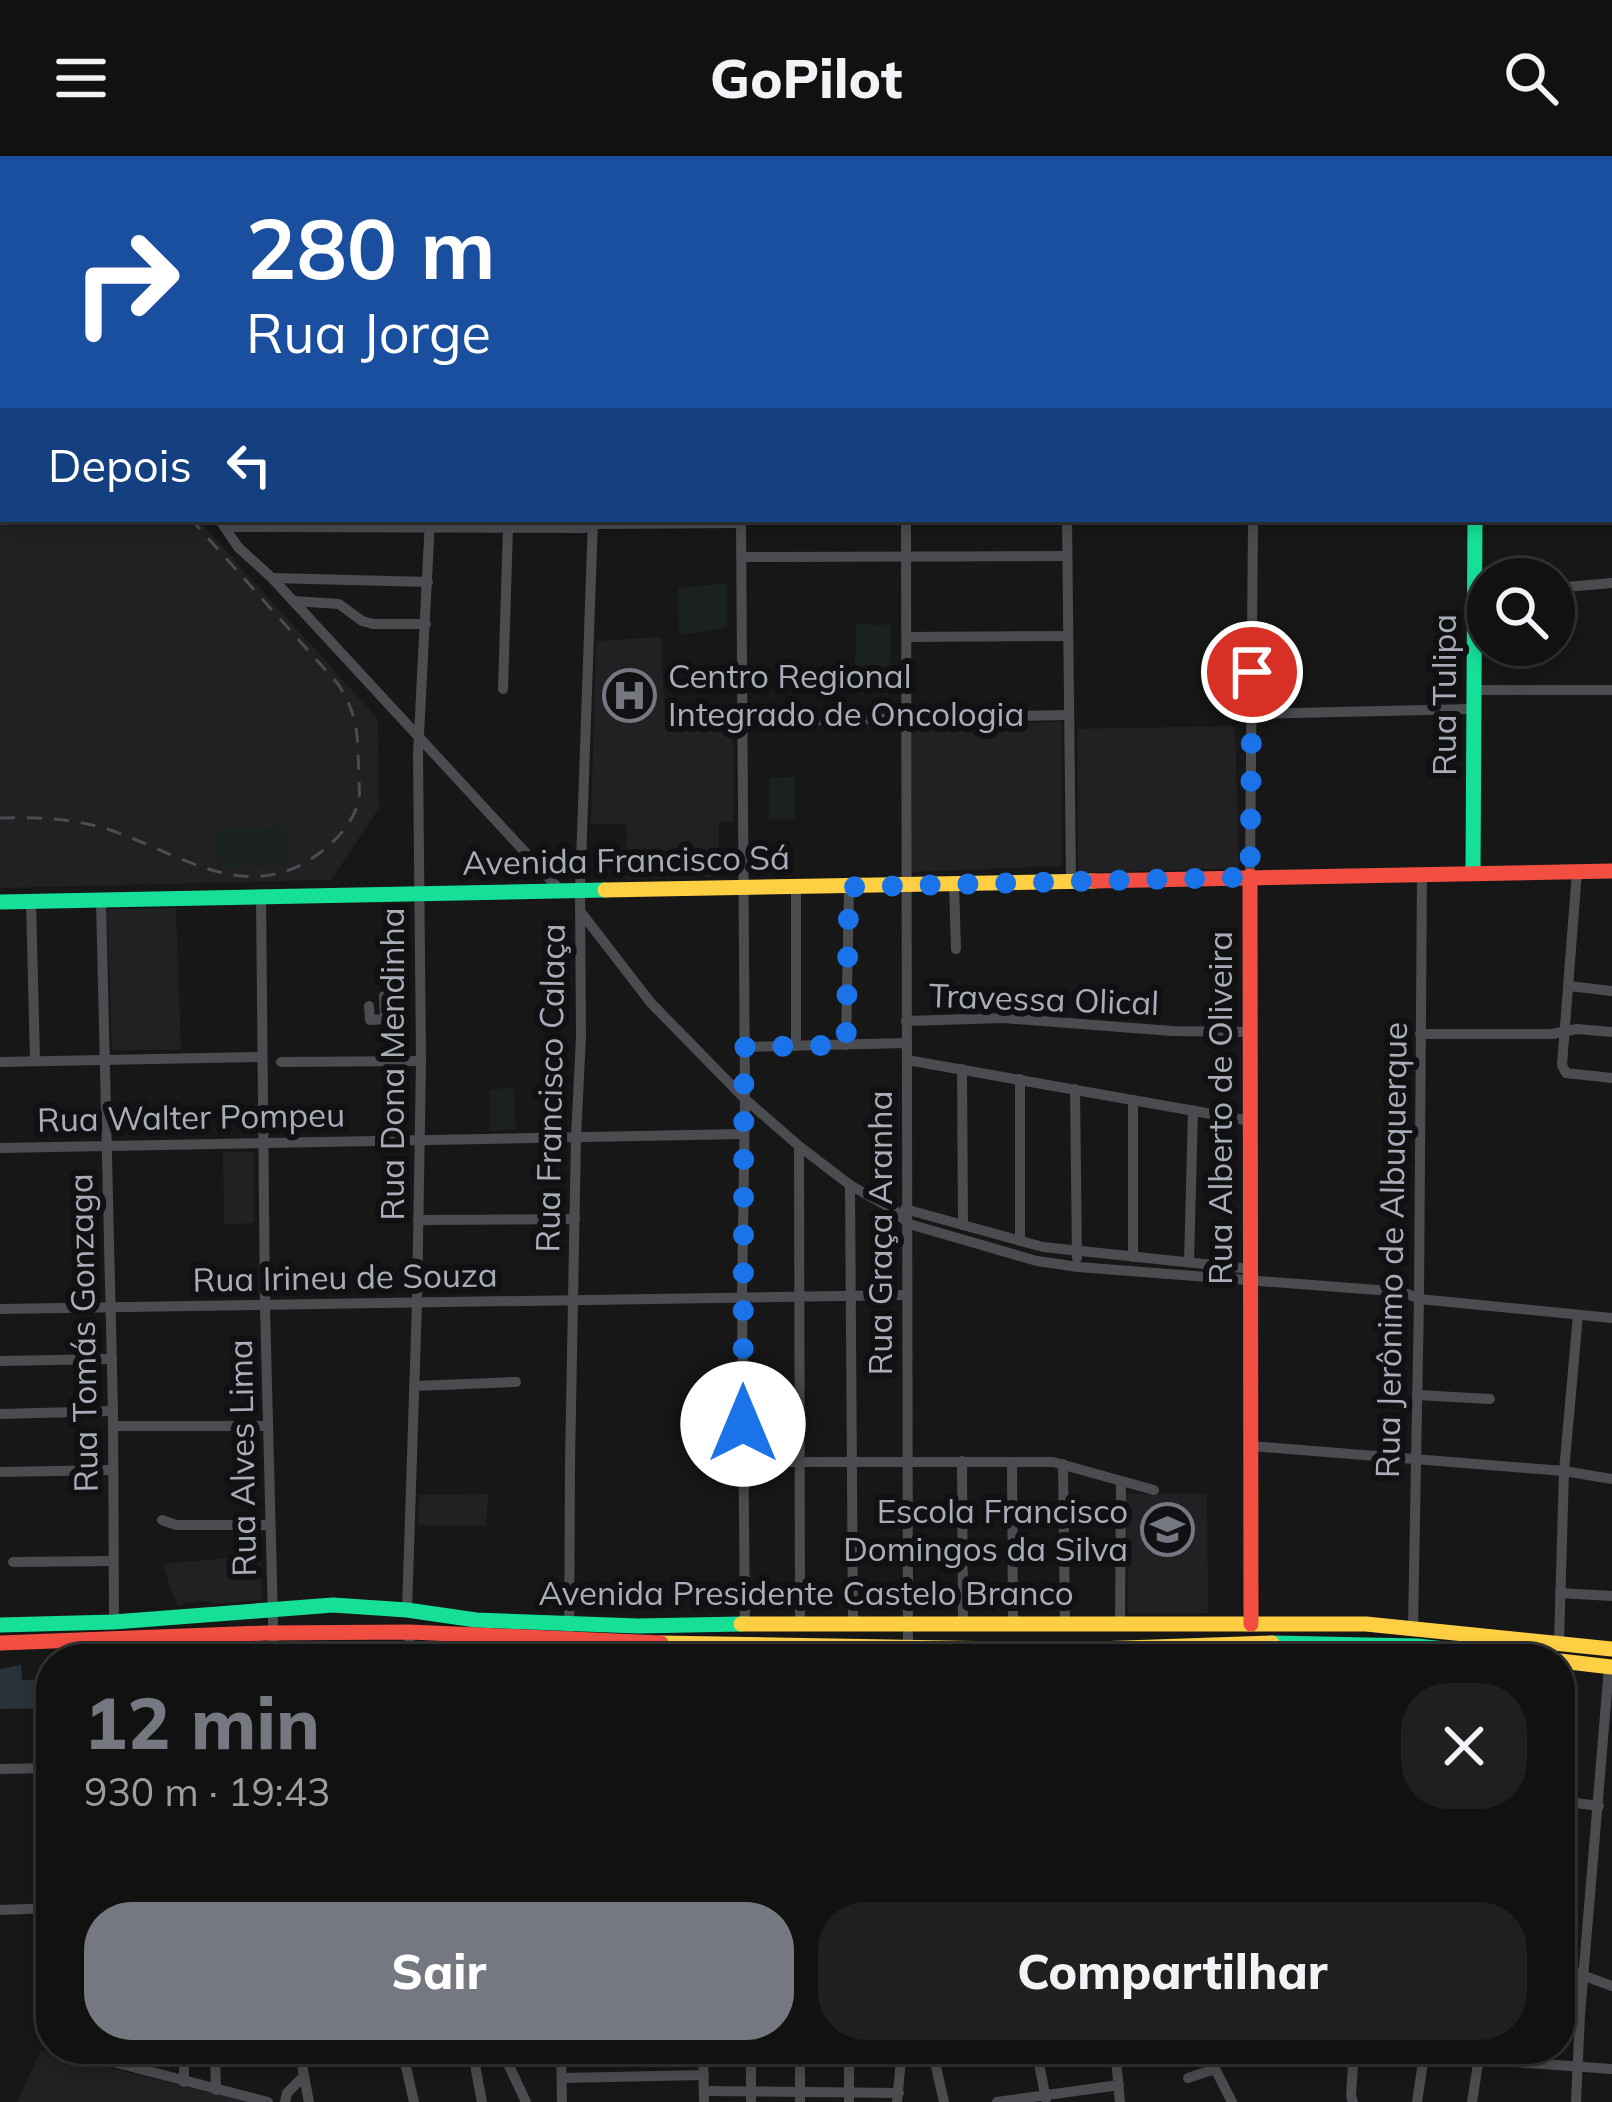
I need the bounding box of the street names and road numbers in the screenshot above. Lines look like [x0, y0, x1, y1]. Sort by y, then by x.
street label: Rua Tulipa [1423, 614, 1464, 776]
street label: Avenida Francisco Sá [462, 836, 790, 883]
street label: Rua Dona Mendinha [371, 907, 412, 1221]
street label: Rua Francisco Calaça [526, 923, 573, 1253]
street label: Rua Alberto de Oliveira [1199, 931, 1240, 1285]
street label: Travessa Olical [928, 974, 1160, 1023]
street label: Rua Jerônimo de Albuquerque [1366, 1022, 1415, 1478]
street label: Rua Graça Aranha [859, 1091, 900, 1376]
street label: Rua Walter Pompeu [37, 1093, 345, 1140]
street label: Rua Tomás Gonzaga [59, 1173, 106, 1493]
street label: Rua Irineu de Souza [192, 1253, 498, 1300]
street label: Rua Alves Lima [219, 1339, 264, 1577]
street label: Avenida Presidente Castelo Branco [538, 1572, 1074, 1613]

